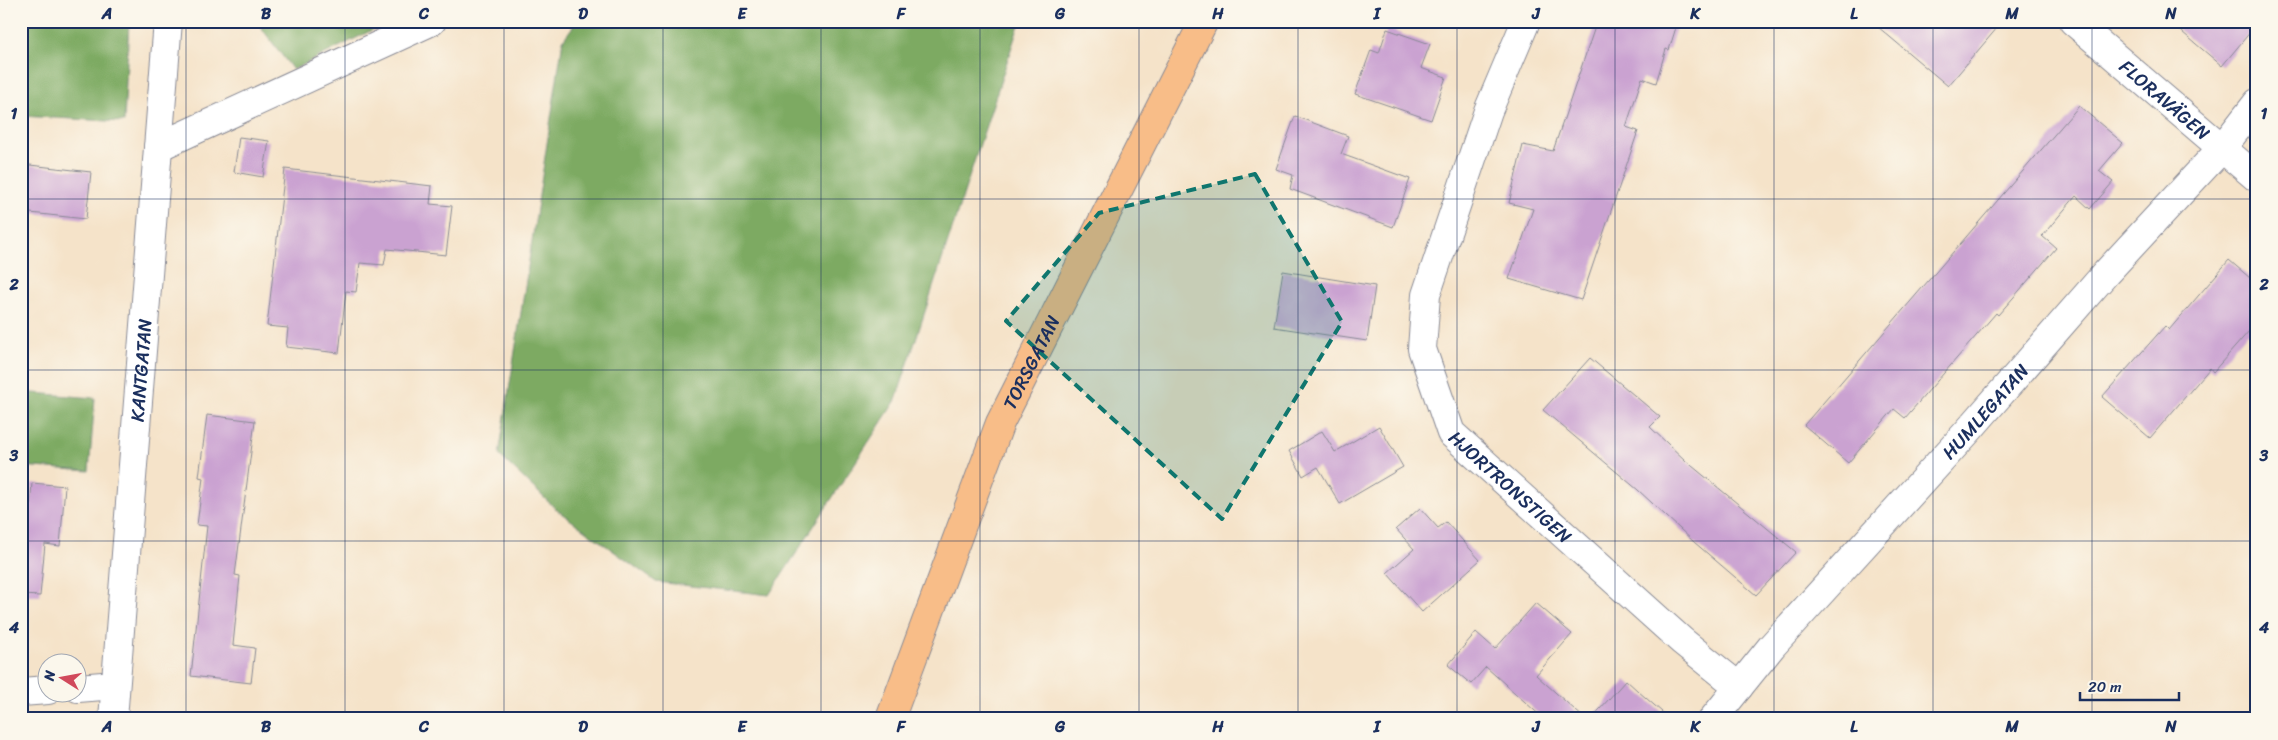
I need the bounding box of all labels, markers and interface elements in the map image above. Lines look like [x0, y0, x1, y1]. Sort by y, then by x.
text: A [101, 0, 112, 28]
text: B [261, 0, 272, 28]
text: C [418, 0, 430, 28]
text: D [578, 0, 588, 28]
text: E [738, 0, 748, 28]
text: F [896, 0, 907, 28]
text: G [1054, 0, 1066, 28]
text: H [1211, 0, 1224, 28]
text: I [1373, 0, 1382, 28]
text: J [1531, 0, 1541, 28]
text: K [1689, 0, 1701, 28]
text: L [1850, 0, 1858, 28]
text: M [2004, 0, 2019, 28]
text: N [2164, 0, 2177, 28]
street label: FLORAVÄGEN [2112, 51, 2218, 148]
text: 1 [11, 99, 18, 128]
text: 1 [2261, 99, 2268, 128]
text: 2 [8, 270, 19, 299]
text: 2 [2258, 270, 2269, 299]
street label: TORSGATAN [993, 309, 1069, 415]
street label: KANTGATAN [120, 317, 161, 423]
street label: HUMLEGATAN [1933, 355, 2037, 467]
street label: HJORTRONSTIGEN [1441, 422, 1580, 551]
text: 3 [9, 441, 19, 470]
text: 3 [2259, 441, 2269, 470]
text: 4 [8, 613, 19, 642]
text: 4 [2258, 613, 2269, 642]
north arrow [38, 652, 88, 702]
text: N [36, 668, 63, 684]
scale bar [2080, 670, 2179, 702]
text: 20 m [2088, 674, 2122, 700]
text: A [101, 712, 112, 740]
text: B [261, 712, 272, 740]
text: C [418, 712, 430, 740]
text: D [578, 712, 588, 740]
text: E [738, 712, 748, 740]
text: F [896, 712, 907, 740]
text: G [1054, 712, 1066, 740]
text: H [1211, 712, 1224, 740]
text: I [1373, 712, 1382, 740]
text: J [1531, 712, 1541, 740]
text: K [1689, 712, 1701, 740]
text: L [1850, 712, 1858, 740]
text: M [2004, 712, 2019, 740]
text: N [2164, 712, 2177, 740]

